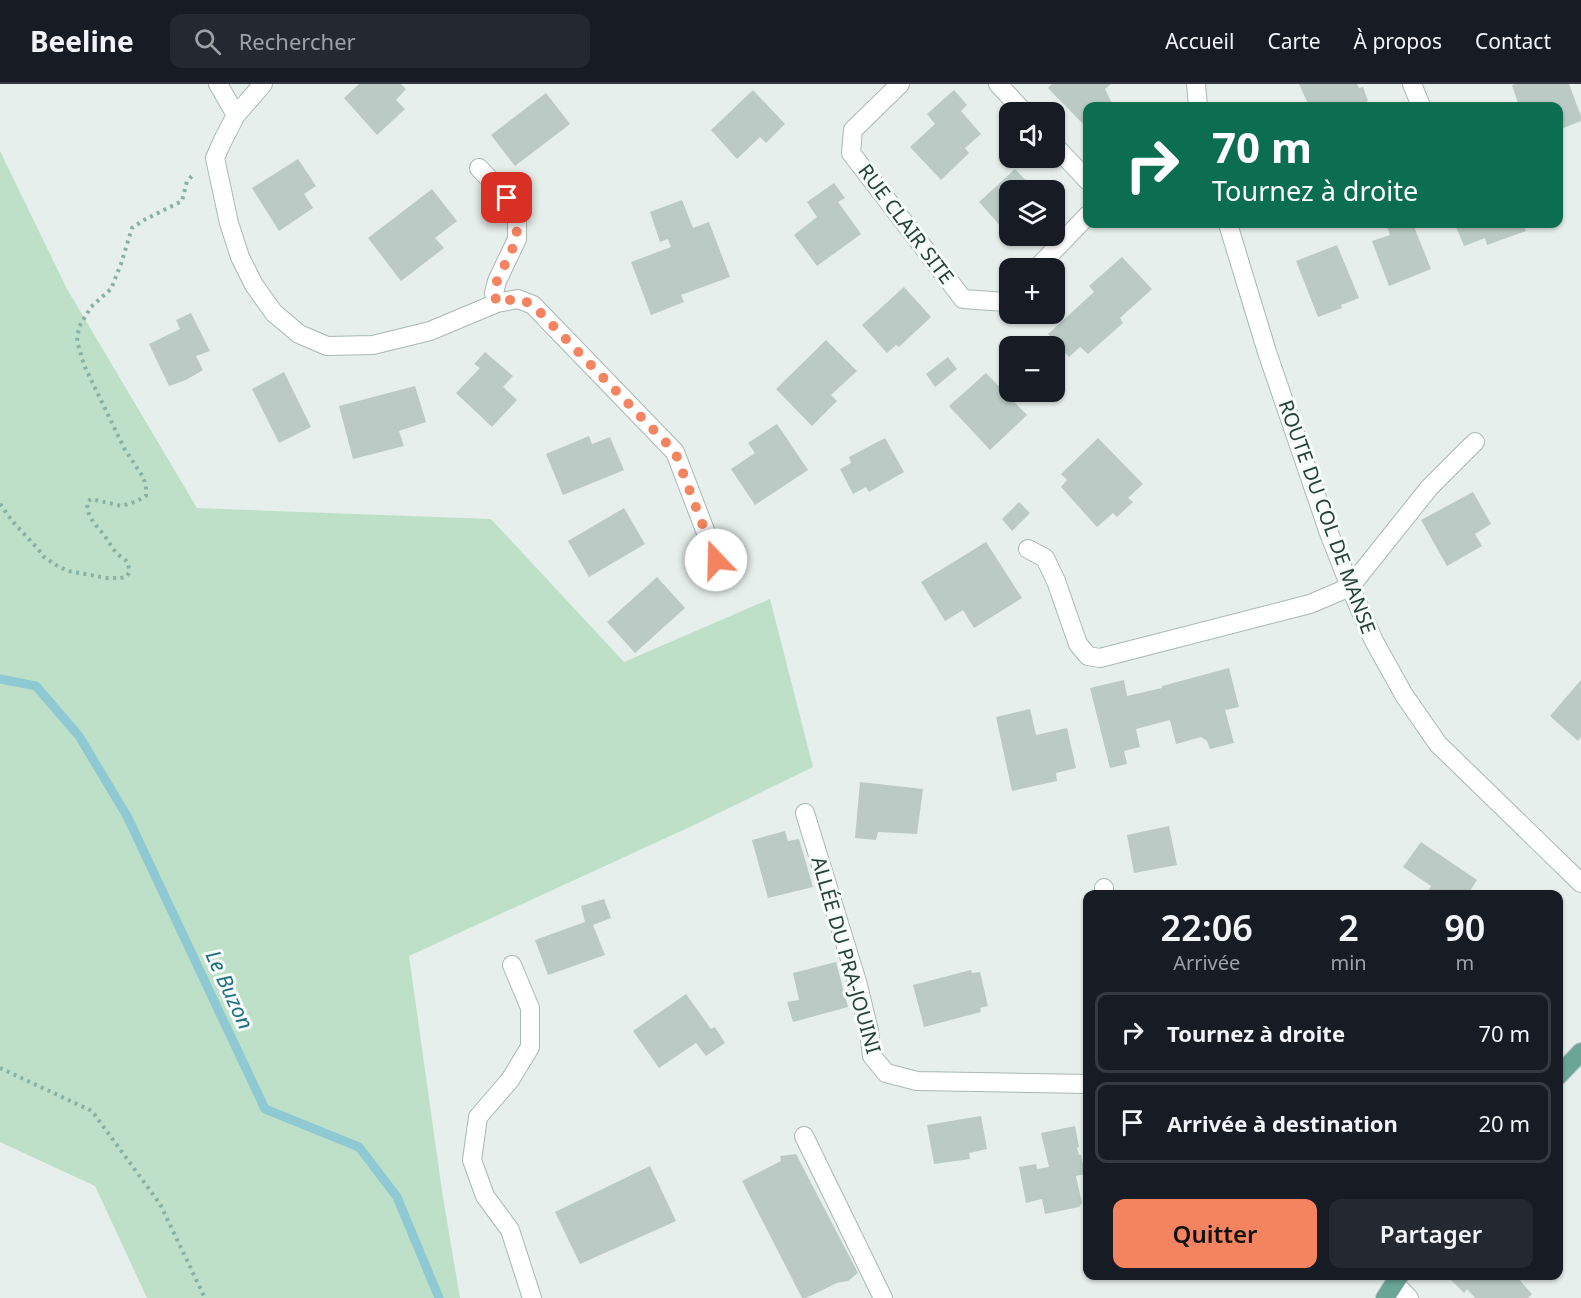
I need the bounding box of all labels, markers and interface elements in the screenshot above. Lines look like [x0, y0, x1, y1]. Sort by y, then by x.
search box [170, 14, 590, 68]
text: Beeline [30, 22, 134, 60]
icon: search [191, 25, 224, 58]
text: Rechercher [239, 26, 356, 56]
text: Accueil [1165, 27, 1234, 55]
text: Carte [1267, 27, 1321, 55]
text: À propos [1354, 27, 1442, 55]
text: Contact [1475, 27, 1551, 55]
map controls [999, 102, 1065, 402]
button: sound [999, 102, 1065, 168]
text: 70 m [1212, 118, 1312, 175]
icon: right [1113, 126, 1191, 204]
street label: RUE CLAIR SITE [852, 158, 960, 289]
pin [481, 172, 532, 223]
text: Tournez à droite [1212, 172, 1418, 209]
button: layers [999, 180, 1065, 246]
icon: arrive [490, 181, 523, 214]
button: + [999, 258, 1065, 324]
button: − [999, 336, 1065, 402]
street label: ROUTE DU COL DE MANSE [1273, 396, 1382, 638]
position arrow [684, 528, 748, 592]
street label: ALLÉE DU PRA-JOUINI [805, 853, 888, 1057]
text: 22:06 [1161, 903, 1253, 952]
text: 2 [1338, 903, 1359, 952]
text: 90 [1444, 903, 1485, 952]
water label: Le Buzon [199, 946, 260, 1034]
text: Arrivée [1173, 949, 1240, 976]
text: min [1330, 949, 1367, 976]
text: m [1455, 949, 1474, 976]
icon: right [1116, 1016, 1149, 1049]
text: Tournez à droite [1167, 1018, 1345, 1048]
text: 70 m [1479, 1018, 1530, 1048]
icon: arrive [1116, 1106, 1149, 1139]
text: Arrivée à destination [1167, 1108, 1398, 1138]
text: 20 m [1479, 1108, 1530, 1138]
button: Quitter [1113, 1199, 1317, 1268]
button: Partager [1329, 1199, 1533, 1268]

